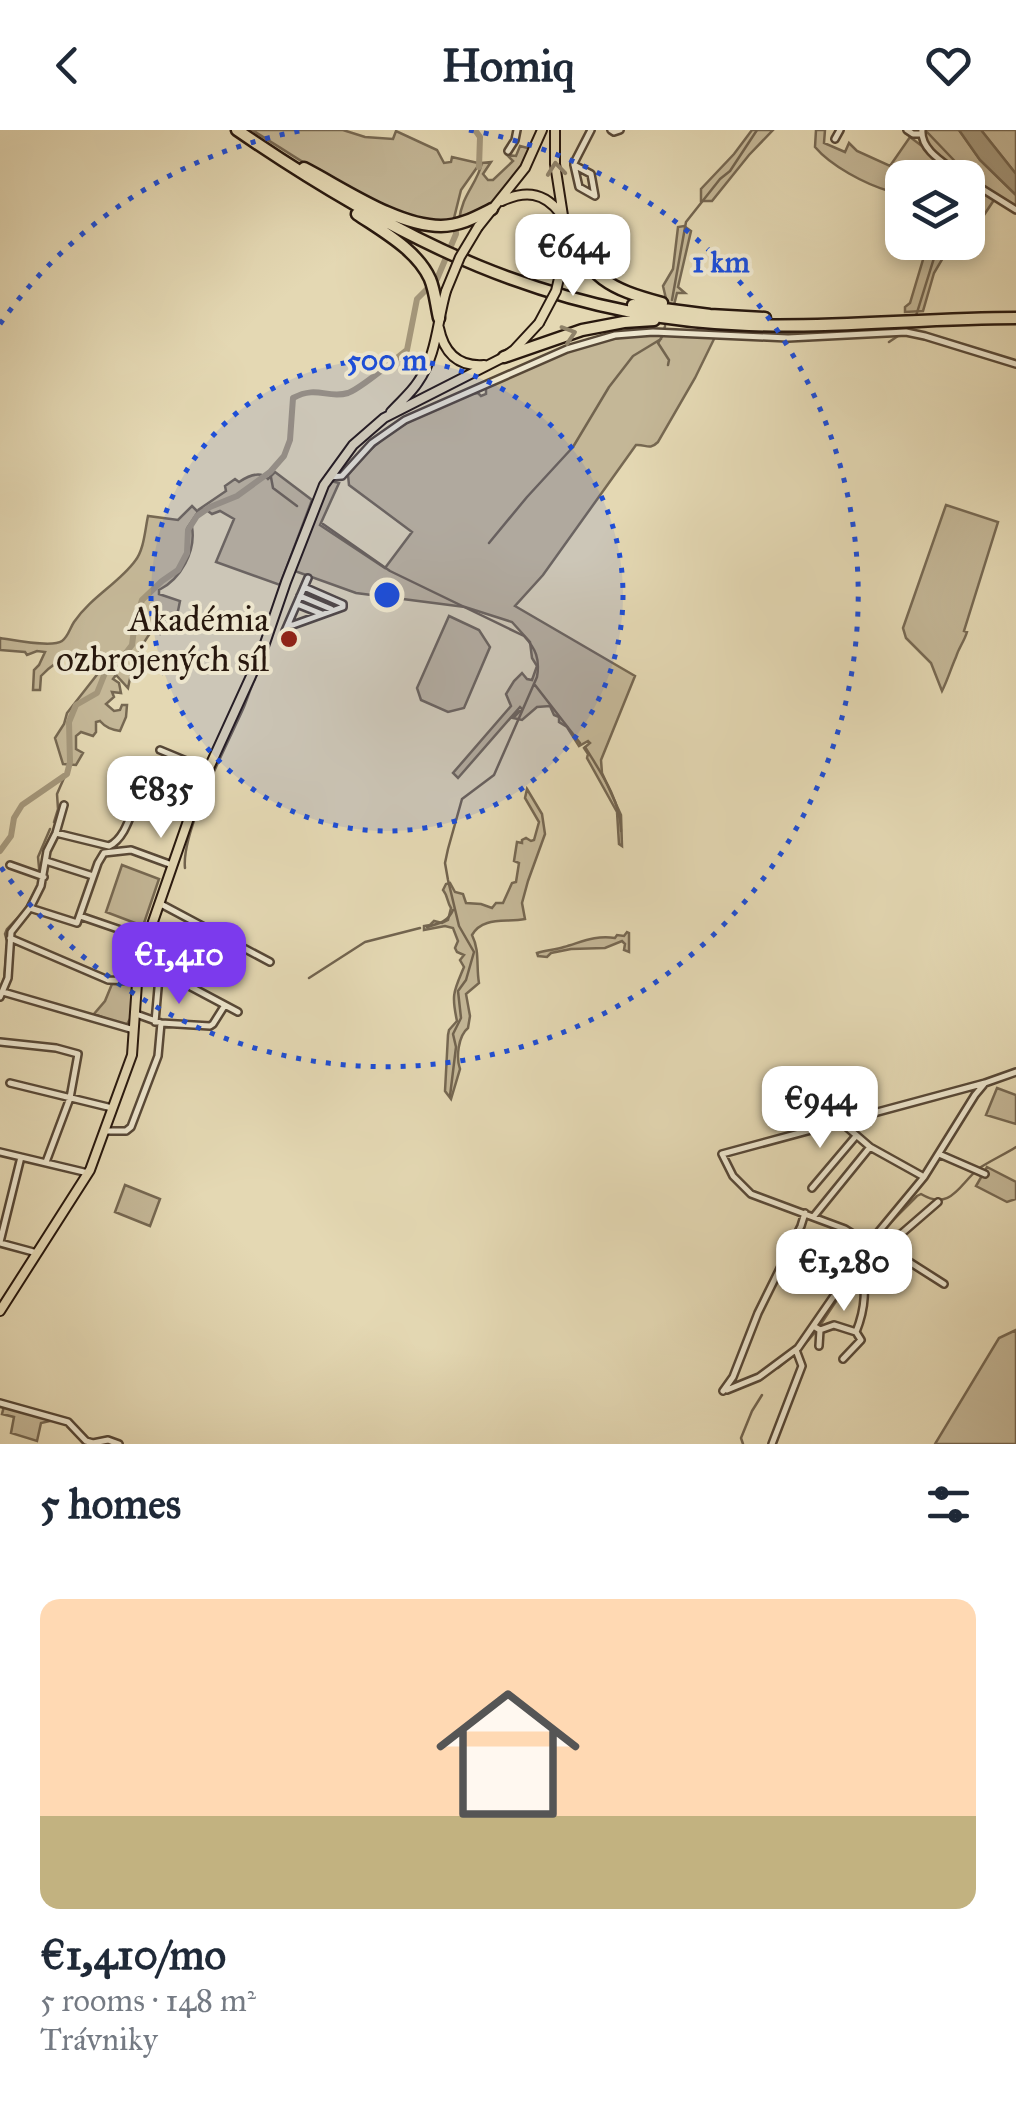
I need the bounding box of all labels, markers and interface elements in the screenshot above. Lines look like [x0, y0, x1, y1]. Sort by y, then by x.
icon: back [40, 38, 95, 93]
text: Homiq [442, 38, 574, 93]
icon: heart [921, 38, 976, 93]
map controls [885, 160, 985, 260]
button: layers [885, 160, 985, 260]
one-way arrow [546, 161, 568, 177]
pin: €644 [514, 214, 632, 299]
text: €644 [537, 227, 609, 266]
text: 1 km [692, 244, 751, 280]
one-way arrow [560, 326, 577, 346]
text: 500 m [347, 342, 428, 378]
centre of rings [369, 577, 405, 613]
place label: Akadémia ozbrojených síl [56, 598, 270, 681]
marker: Akadémia ozbrojených síl [278, 628, 300, 650]
pin: €835 [102, 756, 220, 841]
text: €835 [129, 769, 193, 808]
pin: €1,410 [98, 922, 260, 1007]
text: €1,410 [134, 935, 224, 974]
pin: €944 [761, 1066, 879, 1151]
text: €944 [784, 1079, 856, 1118]
pin: €1,280 [763, 1229, 925, 1314]
text: €1,280 [798, 1242, 890, 1281]
icon: filters [921, 1477, 976, 1532]
text: 5 homes [40, 1478, 181, 1530]
icon: home [418, 1664, 598, 1844]
text: €1,410/mo [40, 1929, 226, 1981]
text: 5 rooms · 148 m² [40, 1981, 256, 2020]
text: Trávniky [40, 2020, 158, 2059]

